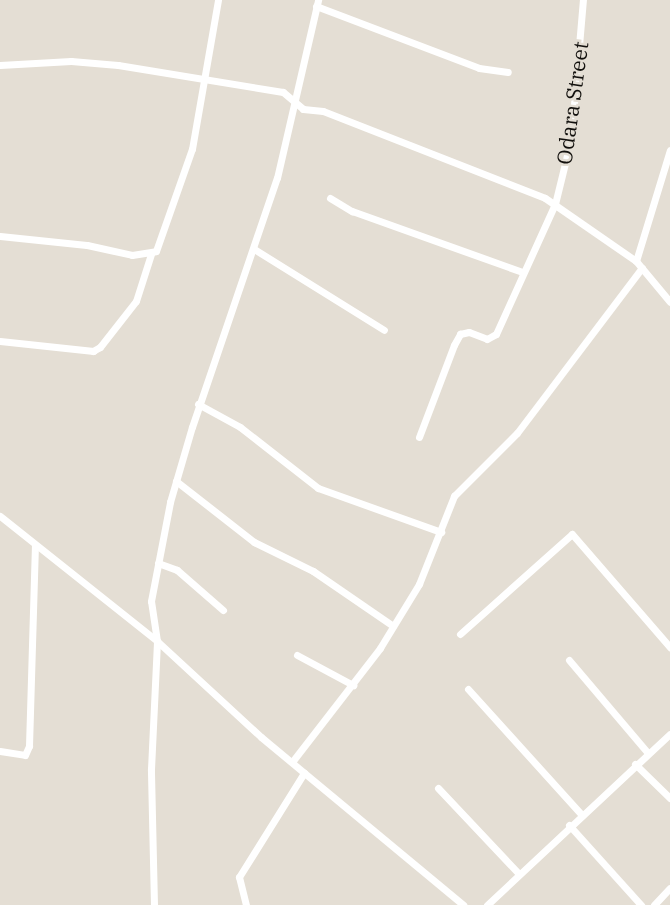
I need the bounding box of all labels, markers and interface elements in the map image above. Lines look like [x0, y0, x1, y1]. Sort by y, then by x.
street label: Odara Street [551, 40, 593, 166]

